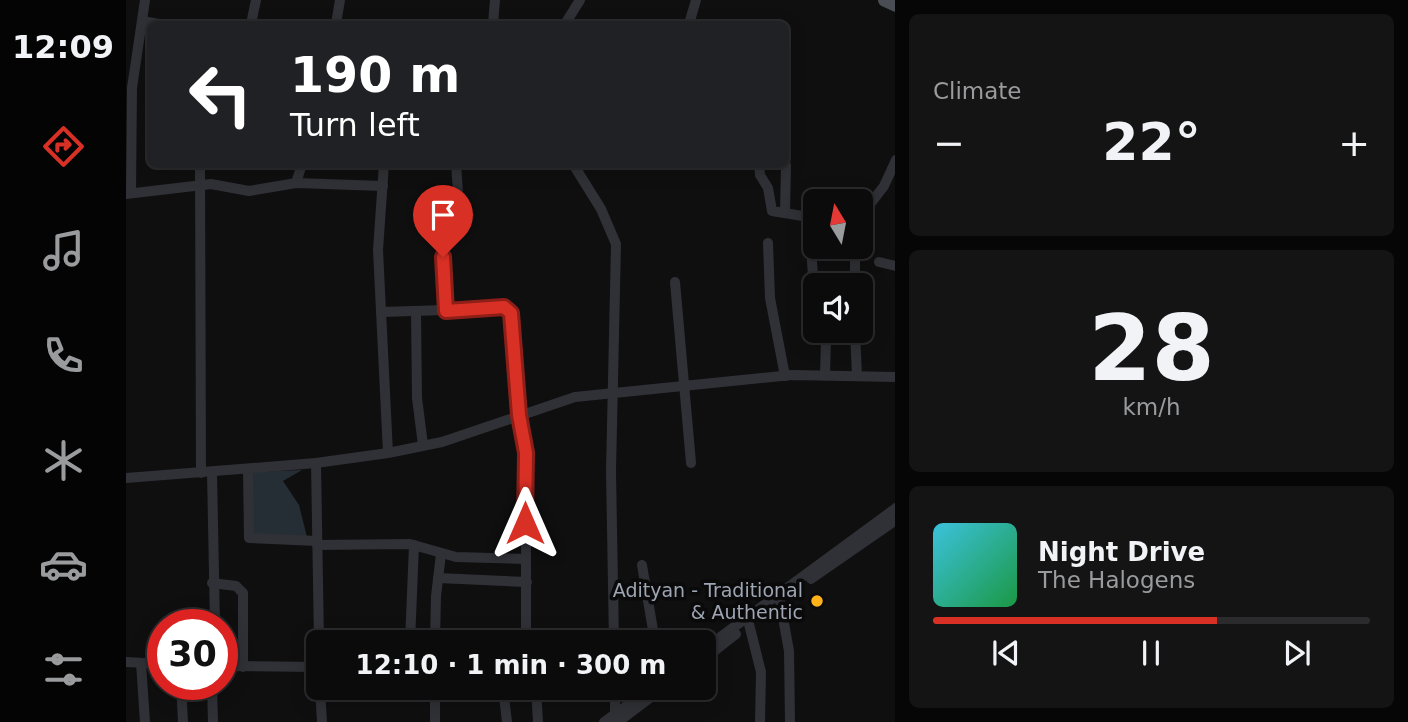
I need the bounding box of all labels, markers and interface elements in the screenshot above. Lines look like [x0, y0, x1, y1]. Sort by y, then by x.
text: 12:09 [12, 28, 114, 66]
text: 190 m [290, 47, 460, 104]
icon: left [175, 49, 266, 140]
text: Climate [933, 78, 1022, 104]
text: Turn left [290, 106, 420, 144]
text: 22° [1102, 112, 1201, 172]
text: − [933, 121, 965, 165]
text: + [1338, 121, 1370, 165]
icon: directions [39, 122, 88, 171]
pin [413, 185, 473, 257]
north arrow [803, 189, 873, 259]
map controls [803, 189, 873, 343]
icon: arrive [424, 196, 462, 234]
icon: music [39, 226, 88, 275]
button: sound [803, 273, 873, 343]
text: 28 [1088, 296, 1215, 401]
icon: phone [39, 331, 88, 380]
text: km/h [1122, 394, 1181, 420]
icon: climate [39, 436, 88, 485]
position arrow [488, 486, 562, 560]
text: Night Drive [1038, 537, 1205, 567]
icon: car [39, 540, 88, 589]
text: The Halogens [1038, 567, 1195, 593]
place label: Adityan - Traditional & Authentic [613, 579, 803, 623]
marker: Adityan - Traditional & Authentic [809, 593, 825, 609]
speed limit sign: 30 [147, 609, 238, 700]
icon: previous [987, 634, 1025, 672]
icon: pause [1132, 634, 1170, 672]
icon: next [1278, 634, 1316, 672]
icon: filters [39, 645, 88, 694]
text: 12:10 · 1 min · 300 m [356, 650, 666, 680]

